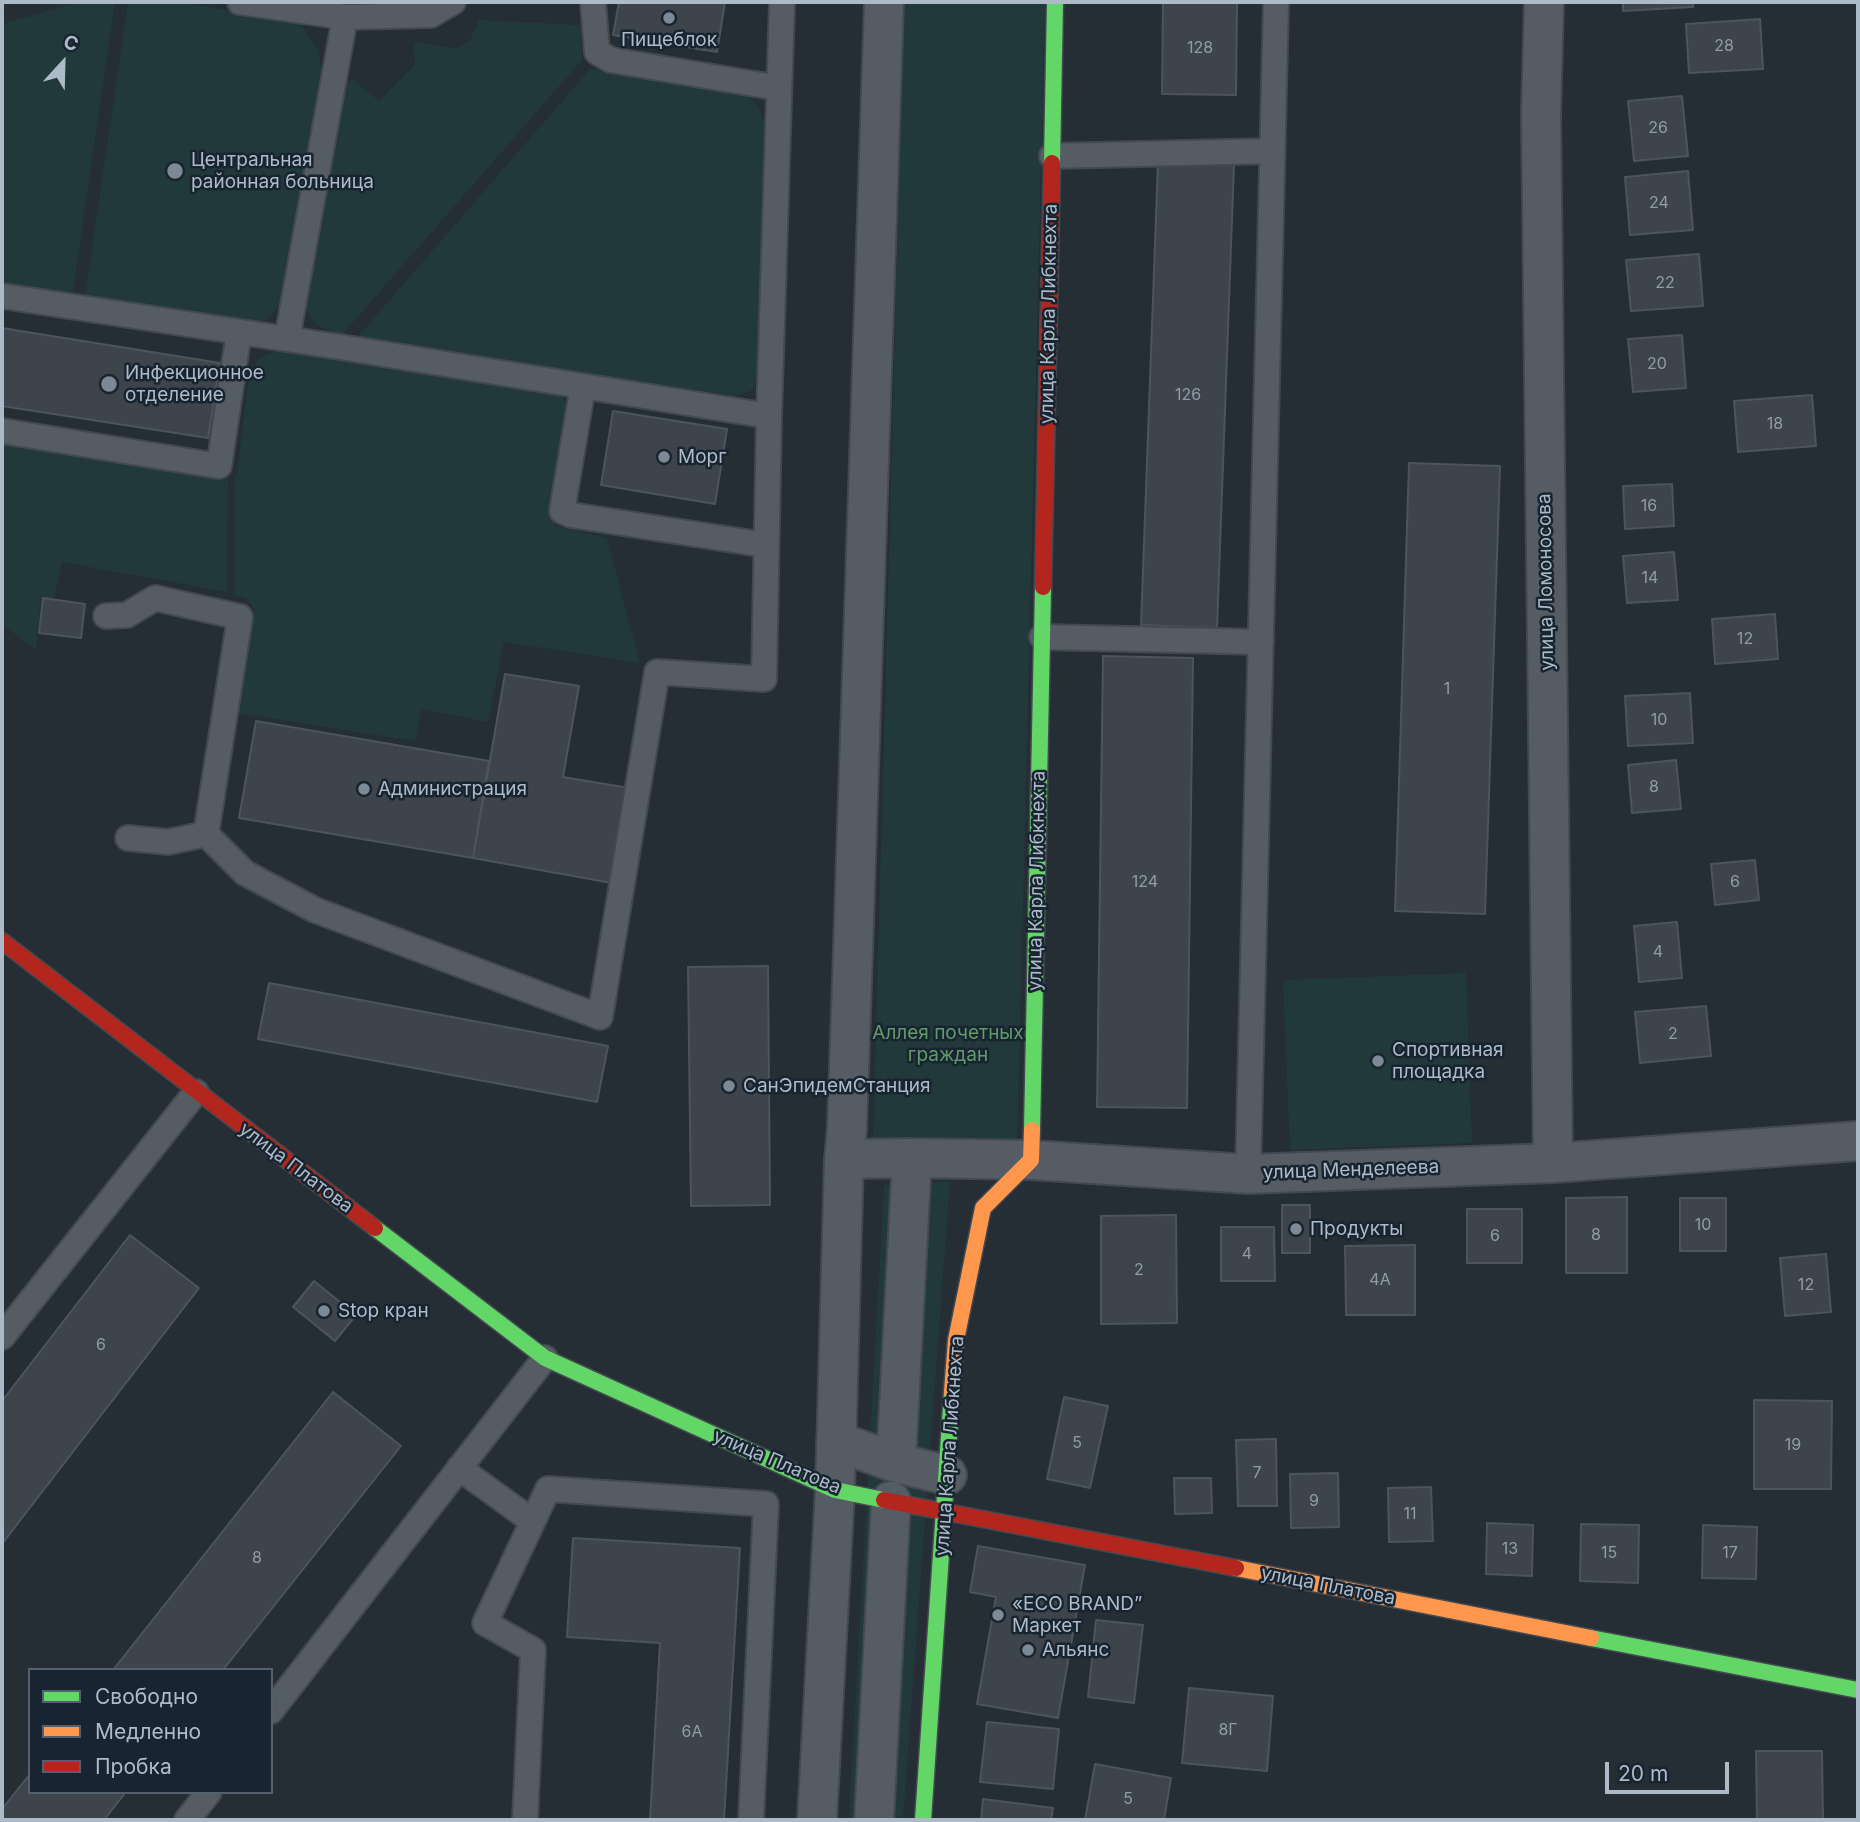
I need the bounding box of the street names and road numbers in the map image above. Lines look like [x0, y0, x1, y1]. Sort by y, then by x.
street label: улица Карла Либкнехта [1036, 204, 1062, 424]
street label: улица Ломоносова [1533, 493, 1559, 671]
street label: улица Карла Либкнехта [1024, 771, 1050, 991]
street label: улица Платова [235, 1118, 357, 1218]
street label: улица Менделеева [1263, 1156, 1439, 1184]
street label: улица Карла Либкнехта [931, 1335, 969, 1557]
street label: улица Платова [710, 1425, 844, 1499]
street label: улица Платова [1259, 1562, 1397, 1610]

